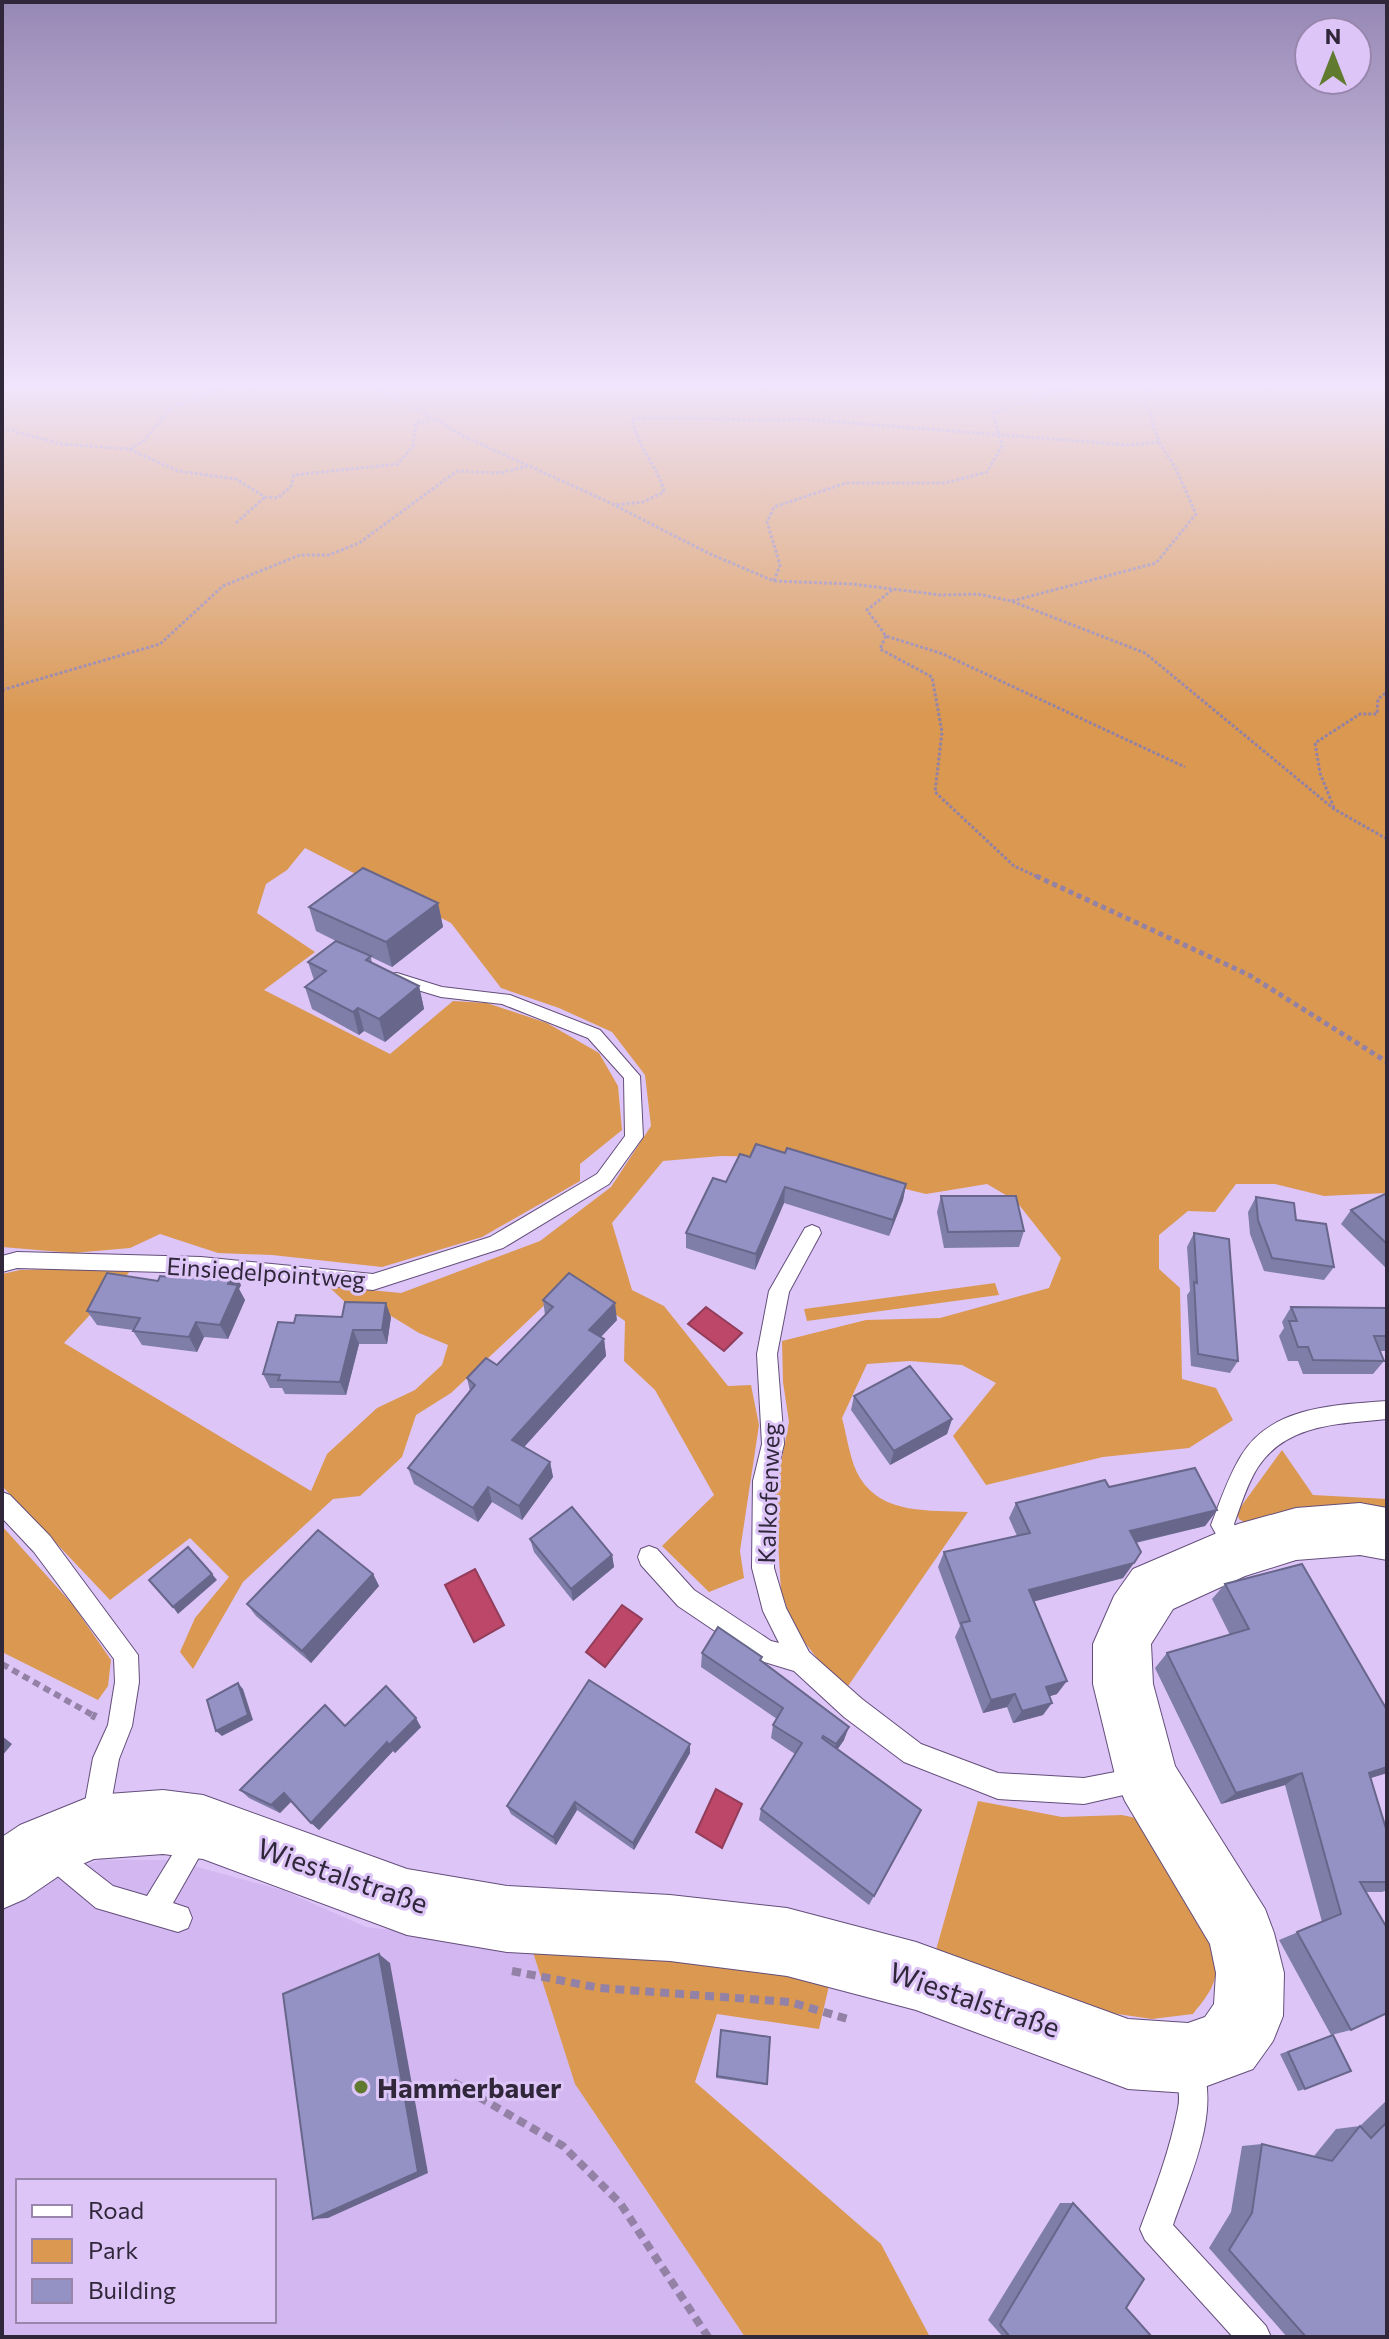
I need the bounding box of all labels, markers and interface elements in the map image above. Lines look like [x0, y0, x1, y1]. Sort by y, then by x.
north arrow [1293, 16, 1373, 96]
text: N [1325, 22, 1341, 49]
street label: Einsiedelpointweg [166, 1251, 366, 1293]
street label: Kalkofenweg [751, 1422, 785, 1564]
street label: Wiestalstraße [253, 1830, 433, 1920]
street label: Wiestalstraße [885, 1954, 1065, 2044]
place label: Hammerbauer [377, 2070, 562, 2104]
marker: Hammerbauer [352, 2078, 370, 2096]
legend [16, 2179, 276, 2323]
text: Road [88, 2195, 144, 2224]
text: Park [88, 2235, 138, 2264]
text: Building [88, 2275, 176, 2304]

